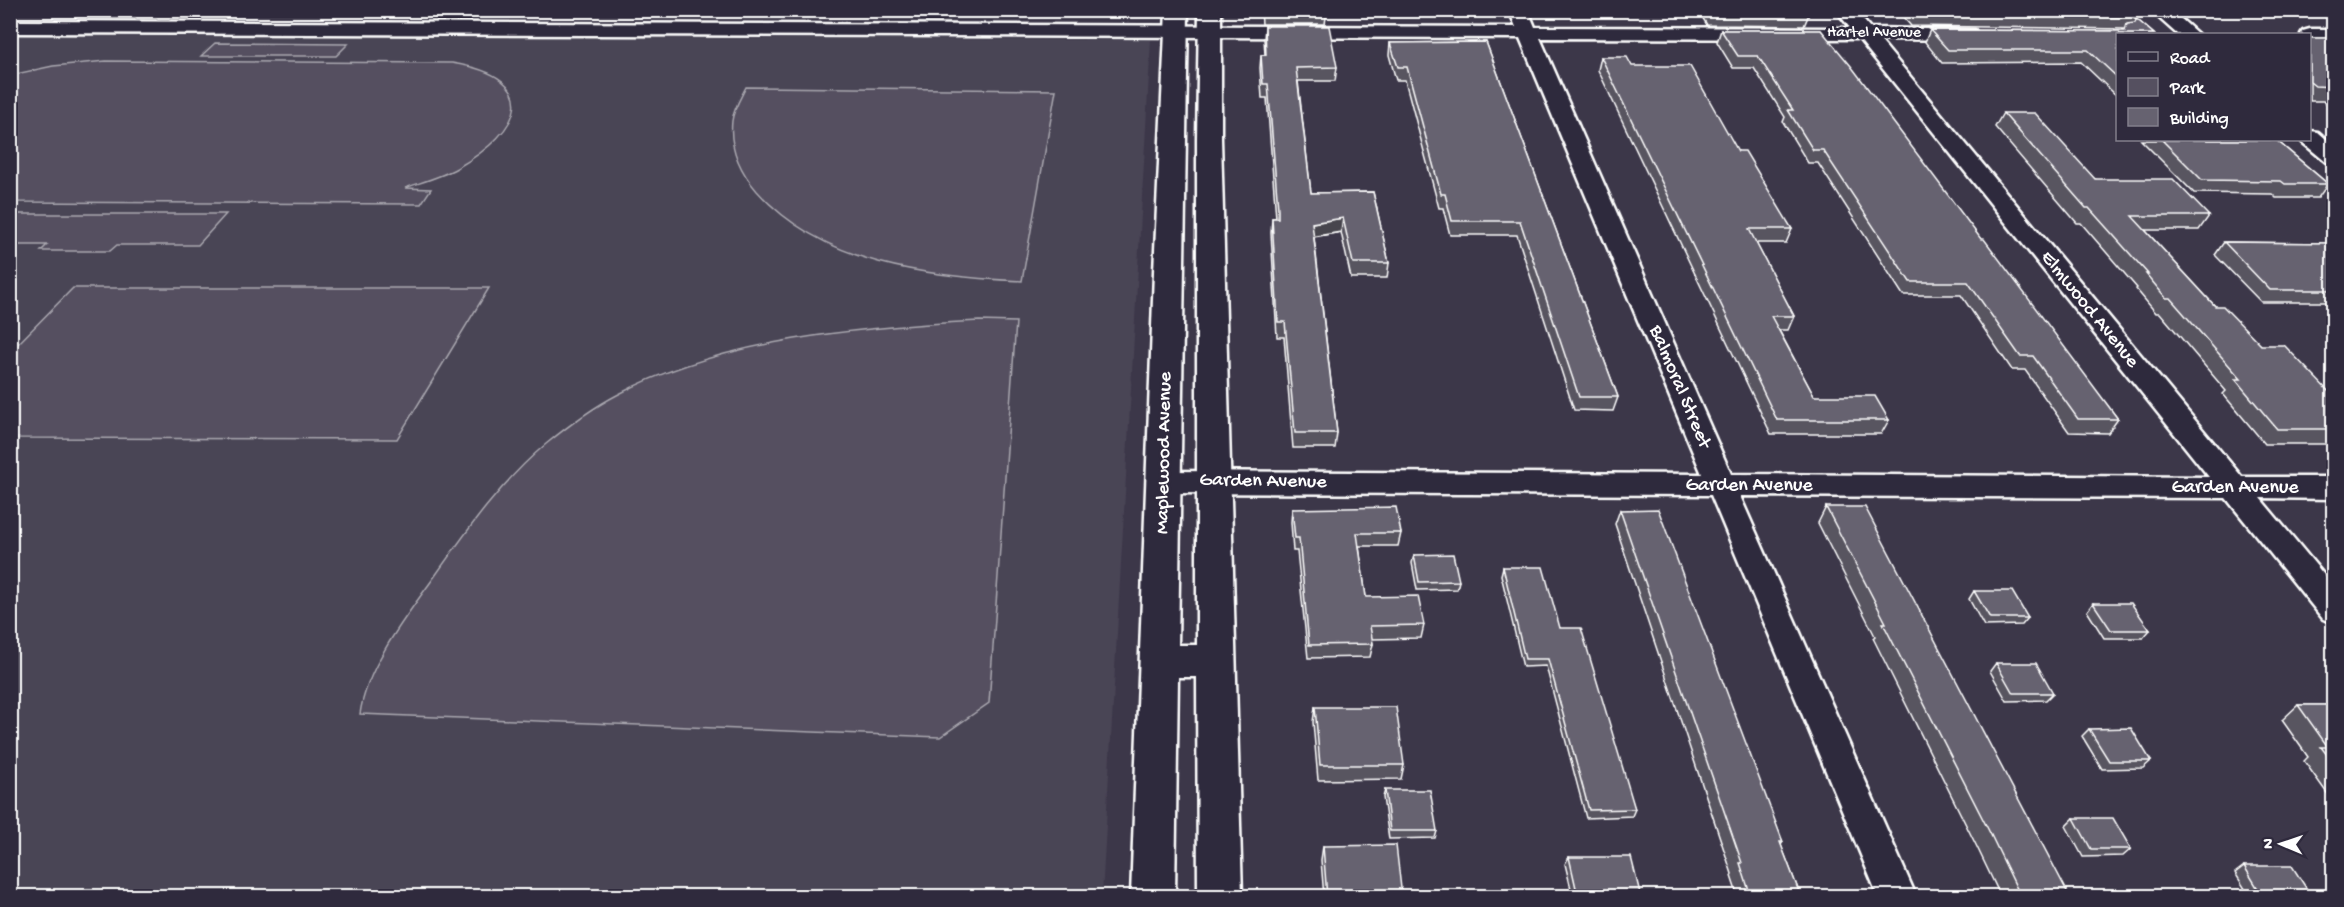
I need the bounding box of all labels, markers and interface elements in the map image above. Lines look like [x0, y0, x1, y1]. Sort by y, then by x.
street label: Hartel Avenue [1827, 24, 1922, 43]
legend [2116, 33, 2311, 141]
text: Road [2170, 49, 2211, 70]
text: Park [2169, 79, 2206, 100]
text: Building [2169, 109, 2229, 130]
street label: Elmwood Avenue [2035, 247, 2144, 374]
street label: Balmoral Street [1642, 321, 1716, 453]
street label: Maplewood Avenue [1152, 371, 1178, 534]
street label: Garden Avenue [1199, 469, 1327, 495]
street label: Garden Avenue [1685, 475, 1813, 498]
street label: Garden Avenue [2171, 477, 2299, 500]
north arrow [2251, 814, 2311, 874]
text: N [2260, 837, 2279, 849]

